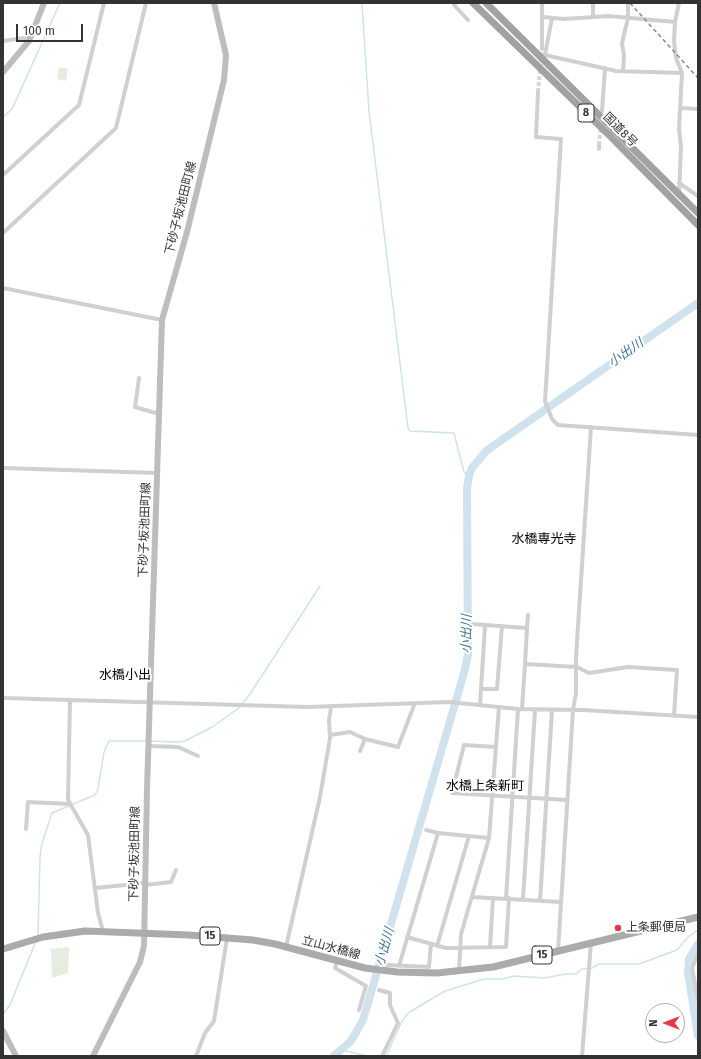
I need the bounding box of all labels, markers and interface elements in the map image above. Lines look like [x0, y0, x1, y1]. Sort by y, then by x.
scale bar [18, 16, 85, 42]
text: 100 m [23, 24, 55, 38]
road number: 8 [578, 104, 594, 122]
street label: 国道8号 [600, 110, 640, 150]
street label: 下砂子坂池田町線 [162, 160, 200, 256]
water label: 小出川 [606, 335, 646, 371]
street label: 下砂子坂池田町線 [136, 482, 154, 578]
district label: 水橋専光寺 [512, 531, 576, 547]
water label: 小出川 [459, 614, 475, 654]
district label: 水橋小出 [99, 667, 151, 683]
district label: 水橋上条新町 [446, 778, 524, 794]
street label: 下砂子坂池田町線 [127, 806, 143, 902]
place label: 上条郵便局 [626, 921, 686, 935]
marker: 上条郵便局 [613, 923, 623, 933]
water label: 小出川 [372, 926, 398, 968]
road number: 15 [200, 927, 220, 945]
street label: 立山水橋線 [300, 933, 362, 963]
road number: 15 [532, 946, 552, 964]
north arrow [645, 1003, 685, 1043]
text: N [647, 1019, 660, 1027]

